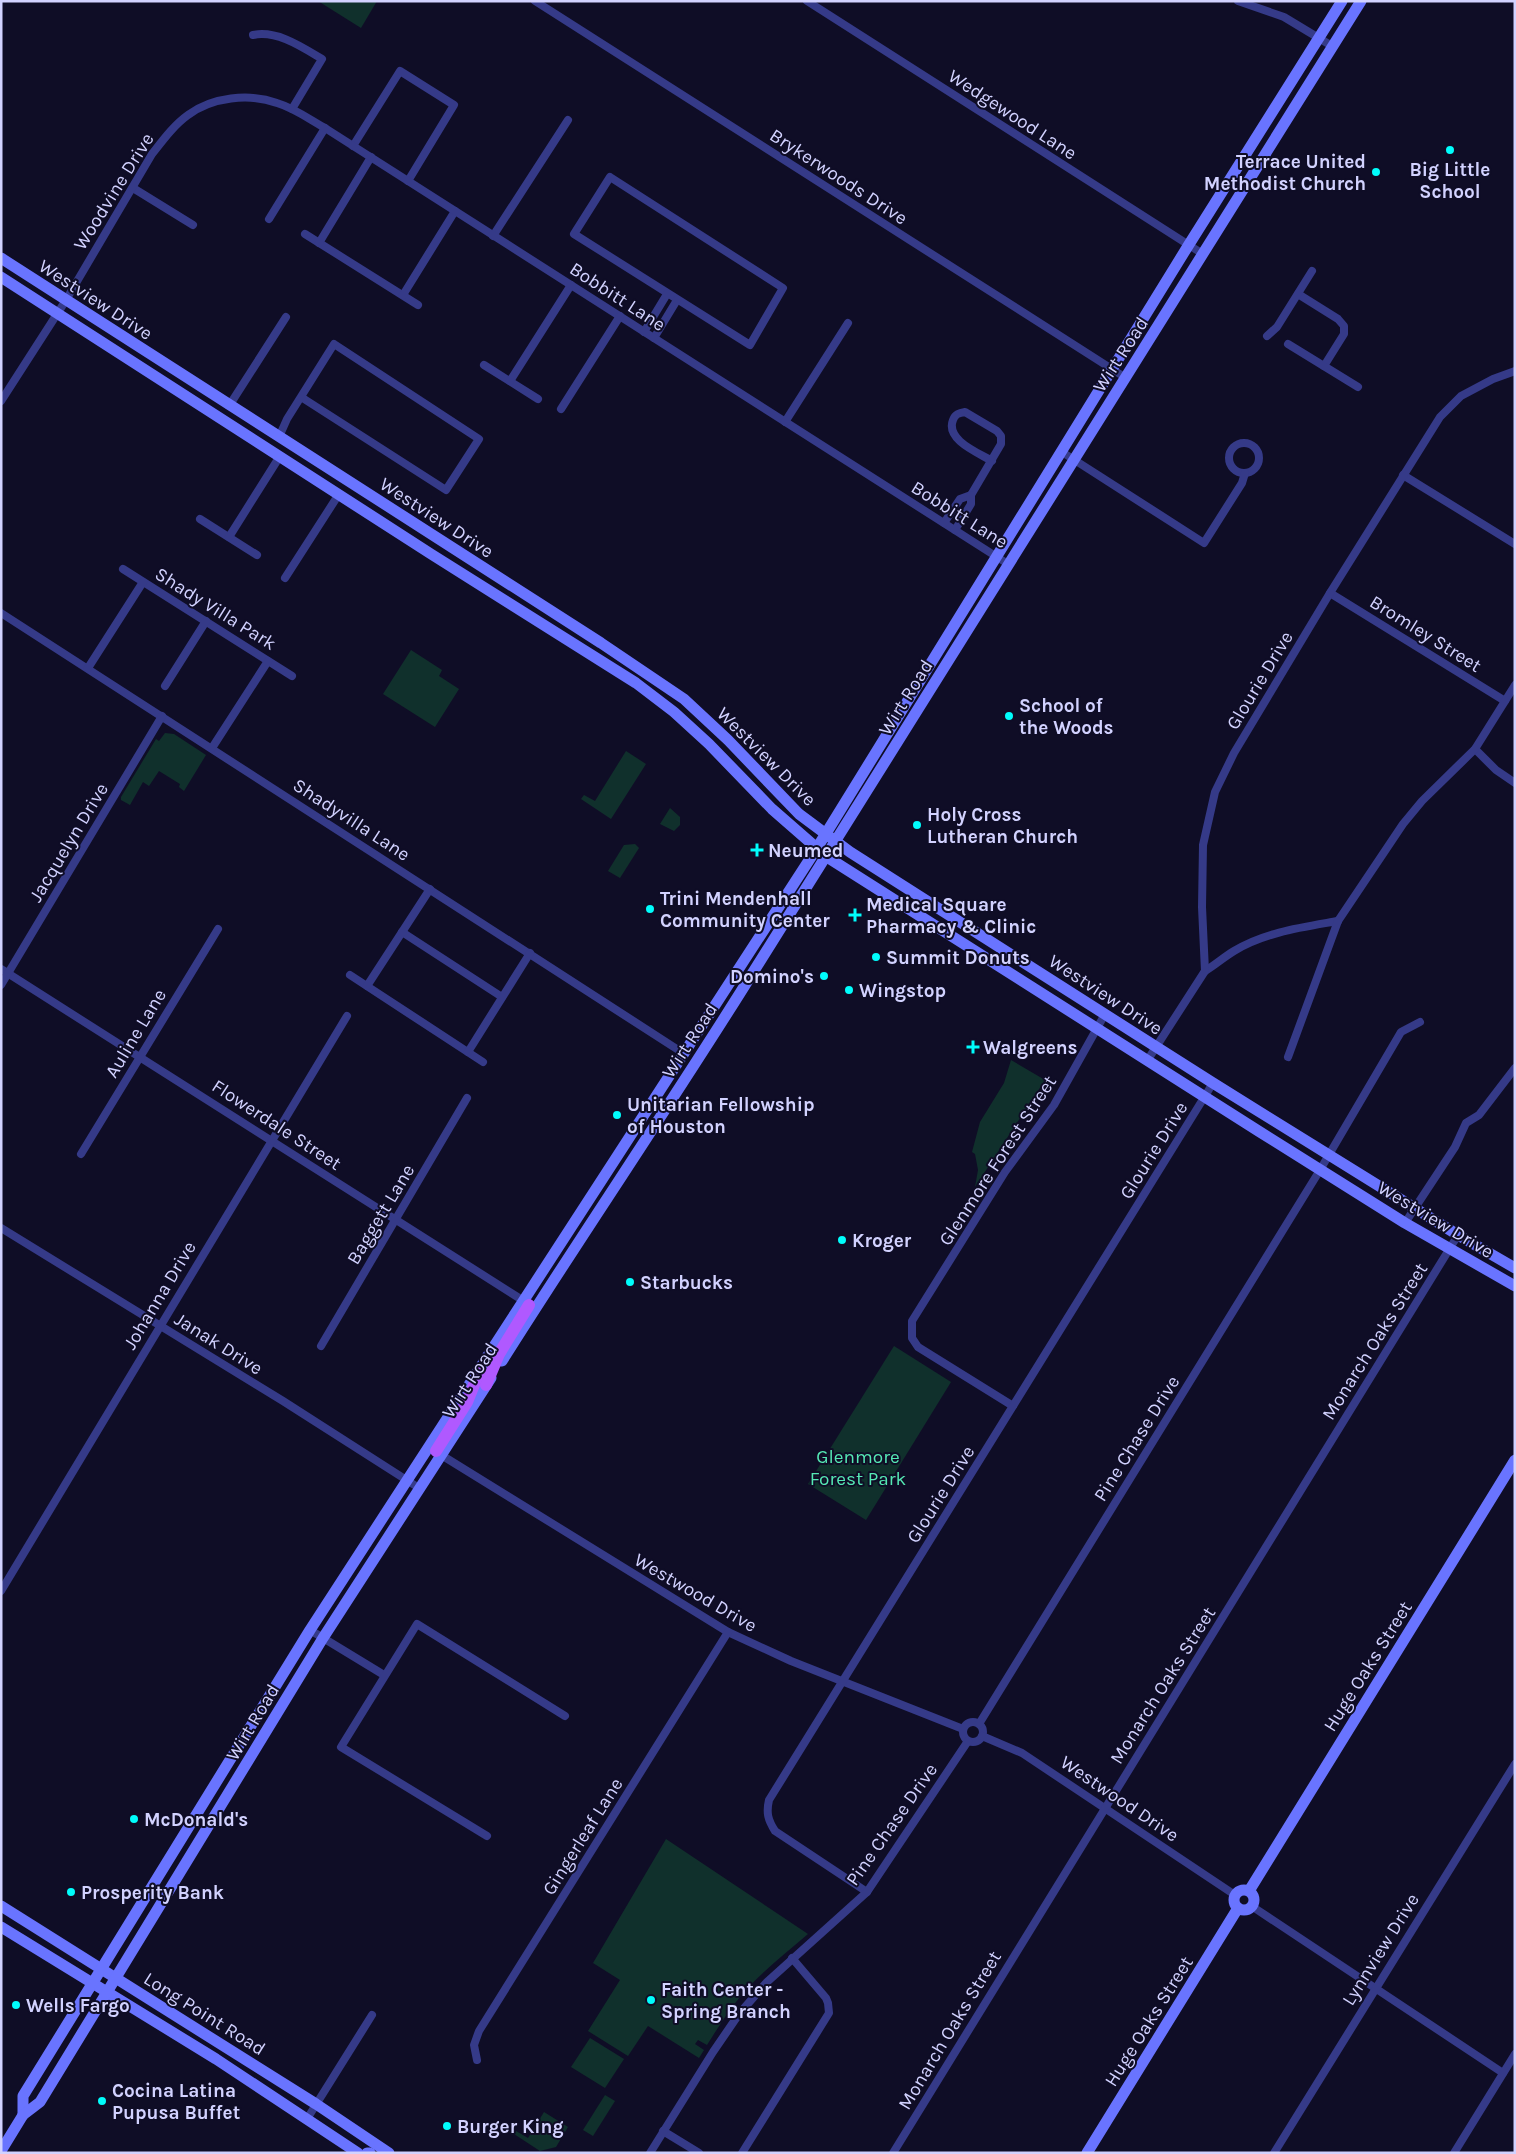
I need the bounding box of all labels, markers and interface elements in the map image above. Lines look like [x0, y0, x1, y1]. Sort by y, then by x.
street label: Wedgewood Lane [944, 65, 1081, 165]
street label: Brykerwoods Drive [766, 124, 911, 230]
street label: Woodvine Drive [69, 129, 159, 254]
marker: Big Little School [1444, 144, 1456, 156]
place label: Terrace United Methodist Church [1204, 151, 1366, 195]
place label: Big Little School [1410, 159, 1490, 203]
marker: Terrace United Methodist Church [1370, 166, 1382, 178]
street label: Westview Drive [35, 255, 156, 345]
street label: Bobbitt Lane [565, 258, 669, 336]
street label: Wirt Road [1088, 313, 1153, 396]
street label: Westview Drive [376, 473, 497, 563]
street label: Bobbitt Lane [907, 476, 1012, 553]
street label: Shady Villa Park [151, 563, 280, 655]
street label: Bromley Street [1366, 591, 1485, 677]
street label: Glourie Drive [1222, 627, 1298, 734]
street label: Wirt Road [874, 656, 938, 739]
place label: School of the Woods [1019, 695, 1114, 739]
street label: Westview Drive [712, 703, 820, 811]
marker: School of the Woods [1003, 710, 1015, 722]
street label: Shadyvilla Lane [289, 774, 414, 866]
street label: Jacquelyn Drive [25, 779, 113, 906]
place label: Holy Cross Lutheran Church [927, 804, 1078, 848]
marker: Holy Cross Lutheran Church [911, 819, 923, 831]
place label: Neumed [768, 840, 843, 862]
marker: Neumed [750, 843, 764, 857]
place label: Trini Mendenhall Community Center [660, 888, 830, 932]
place label: Medical Square Pharmacy & Clinic [866, 894, 1036, 938]
marker: Trini Mendenhall Community Center [644, 903, 656, 915]
marker: Medical Square Pharmacy & Clinic [848, 908, 862, 922]
place label: Summit Donuts [886, 947, 1030, 969]
street label: Westview Drive [1045, 950, 1166, 1040]
marker: Summit Donuts [870, 951, 882, 963]
place label: Domino's [730, 966, 814, 988]
marker: Domino's [818, 970, 830, 982]
place label: Wingstop [859, 980, 946, 1002]
marker: Wingstop [843, 984, 855, 996]
street label: Auline Lane [101, 985, 171, 1082]
street label: Wirt Road [657, 999, 722, 1082]
place label: Walgreens [983, 1037, 1078, 1059]
marker: Walgreens [967, 1041, 979, 1053]
street label: Glenmore Forest Street [935, 1071, 1061, 1250]
street label: Flowerdale Street [208, 1075, 345, 1175]
place label: Unitarian Fellowship of Houston [627, 1094, 815, 1138]
street label: Glourie Drive [1115, 1098, 1192, 1203]
marker: Unitarian Fellowship of Houston [611, 1109, 623, 1121]
street label: Baggett Lane [342, 1160, 419, 1269]
street label: Westview Drive [1374, 1177, 1497, 1263]
place label: Kroger [852, 1230, 912, 1252]
marker: Kroger [836, 1234, 848, 1246]
street label: Johanna Drive [119, 1237, 201, 1354]
street label: Monarch Oaks Street [1318, 1259, 1432, 1424]
place label: Starbucks [640, 1272, 733, 1294]
marker: Starbucks [624, 1276, 636, 1288]
street label: Janak Drive [170, 1308, 267, 1380]
street label: Wirt Road [437, 1339, 502, 1422]
street label: Pine Chase Drive [1089, 1372, 1184, 1505]
street label: Glourie Drive [902, 1442, 979, 1547]
park label: Glenmore Forest Park [810, 1446, 907, 1490]
street label: Westwood Drive [630, 1549, 761, 1637]
street label: Huge Oaks Street [1319, 1597, 1417, 1736]
street label: Monarch Oaks Street [1106, 1603, 1220, 1768]
street label: Wirt Road [222, 1680, 284, 1765]
street label: Westwood Drive [1056, 1751, 1183, 1847]
street label: Pine Chase Drive [841, 1759, 942, 1890]
street label: Gingerleaf Lane [538, 1774, 628, 1899]
place label: McDonald's [144, 1809, 248, 1831]
marker: McDonald's [128, 1813, 140, 1825]
place label: Prosperity Bank [81, 1882, 224, 1904]
marker: Prosperity Bank [65, 1886, 77, 1898]
street label: Lynnview Drive [1338, 1890, 1424, 2010]
street label: Monarch Oaks Street [894, 1947, 1006, 2114]
street label: Huge Oaks Street [1100, 1952, 1198, 2091]
street label: Long Point Road [140, 1968, 269, 2060]
place label: Faith Center - Spring Branch [661, 1979, 791, 2023]
marker: Faith Center - Spring Branch [645, 1994, 657, 2006]
place label: Wells Fargo [26, 1995, 130, 2017]
marker: Wells Fargo [10, 1999, 22, 2011]
place label: Cocina Latina Pupusa Buffet [112, 2080, 240, 2124]
marker: Cocina Latina Pupusa Buffet [96, 2095, 108, 2107]
place label: Burger King [457, 2116, 563, 2138]
marker: Burger King [441, 2120, 453, 2132]

